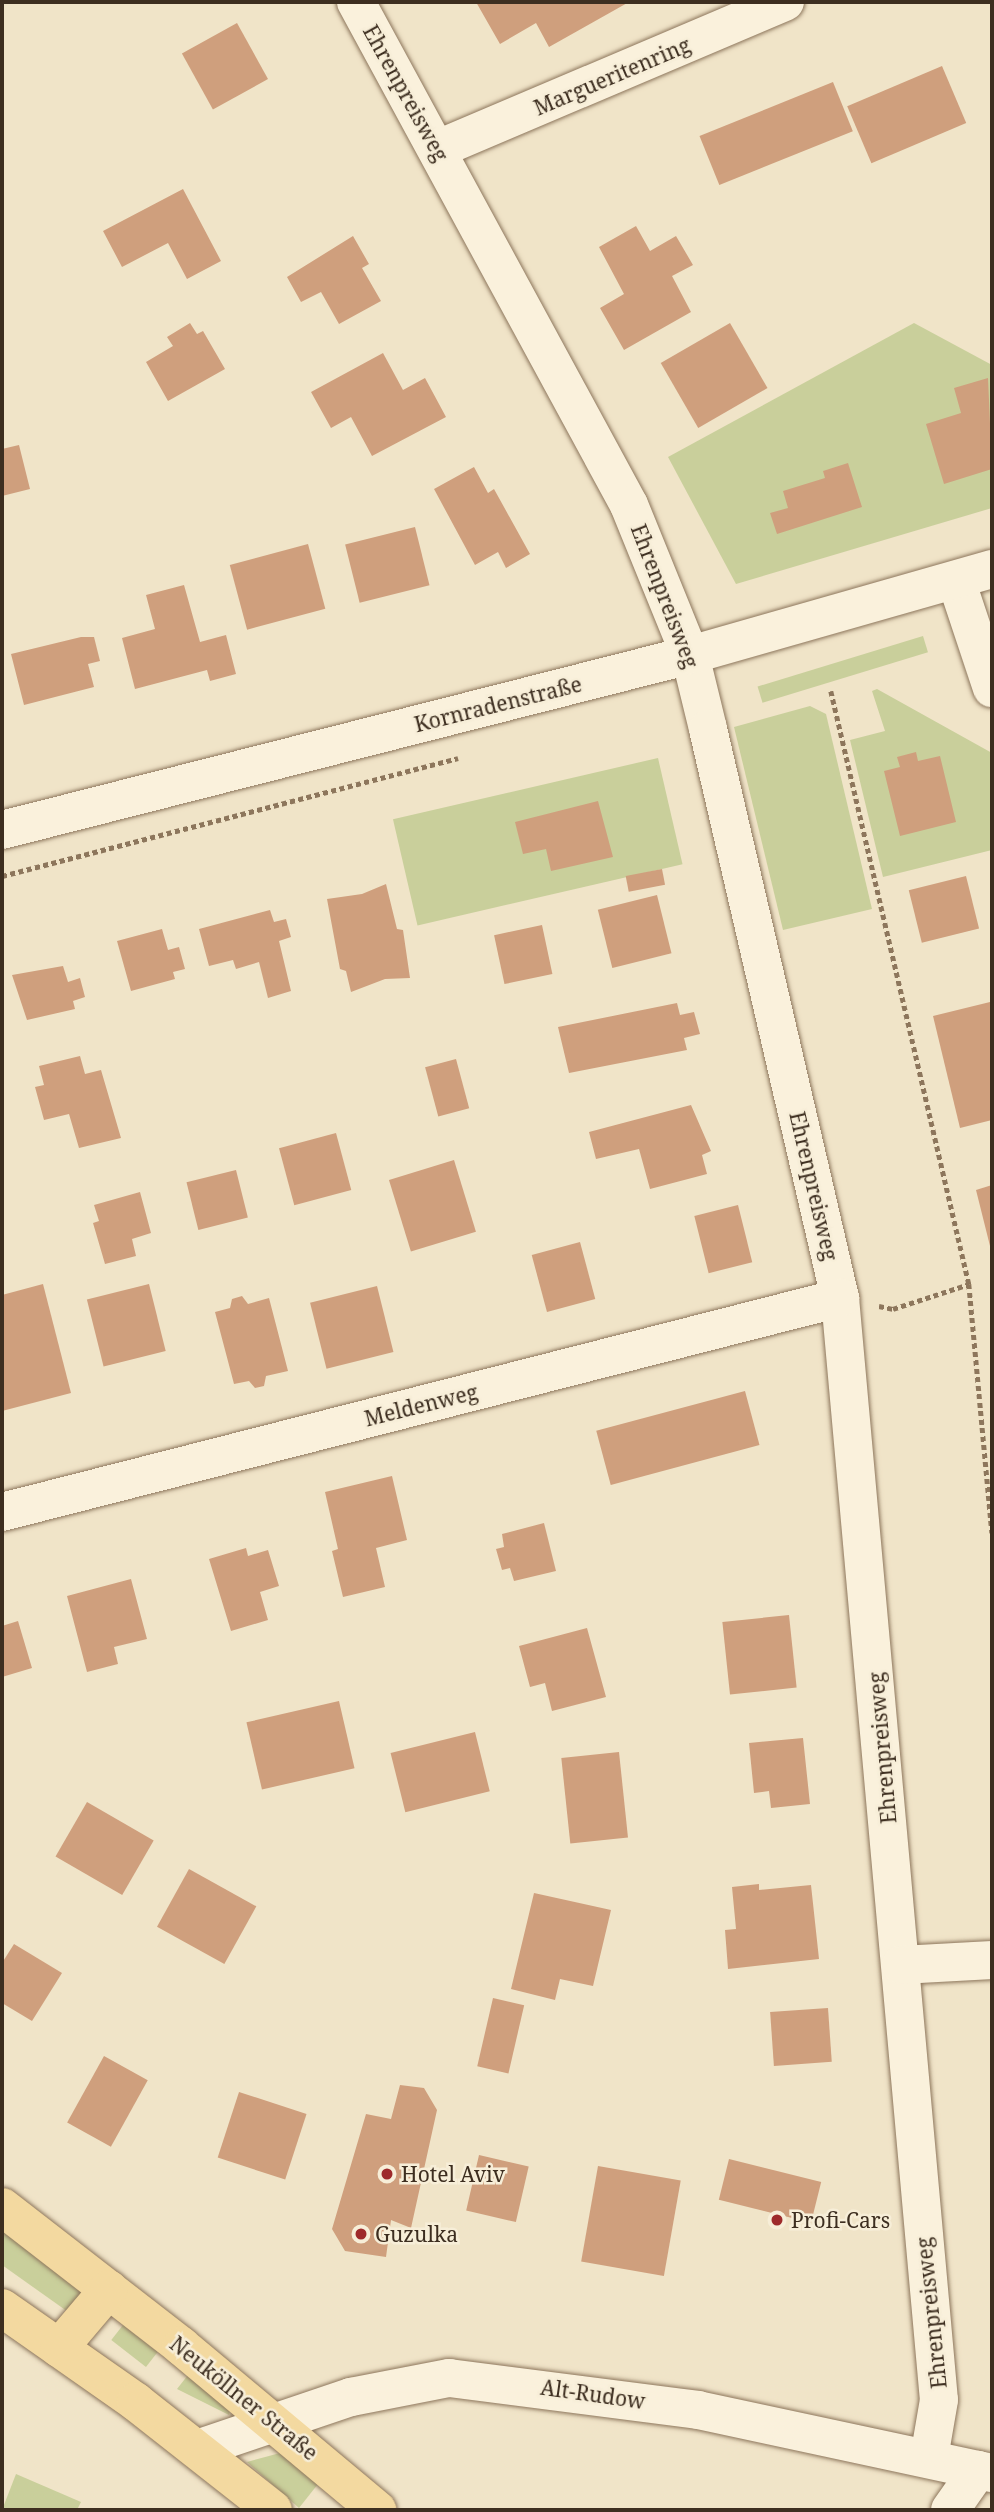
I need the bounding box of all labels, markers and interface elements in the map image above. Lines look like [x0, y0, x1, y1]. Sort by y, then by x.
street label: Ehrenpreisweg [358, 20, 454, 166]
street label: Margueritenring [530, 32, 694, 120]
street label: Ehrenpreisweg [626, 521, 704, 671]
street label: Kornradenstraße [412, 671, 584, 737]
street label: Ehrenpreisweg [785, 1109, 843, 1263]
street label: Meldenweg [362, 1379, 480, 1431]
street label: Ehrenpreisweg [863, 1671, 901, 1825]
place label: Hotel Aviv [401, 2161, 505, 2187]
marker: Hotel Aviv [379, 2166, 395, 2182]
place label: Profi-Cars [791, 2207, 890, 2233]
marker: Profi-Cars [769, 2212, 785, 2228]
place label: Guzulka [375, 2221, 458, 2247]
marker: Guzulka [353, 2226, 369, 2242]
street label: Ehrenpreisweg [911, 2236, 951, 2390]
street label: Neuköllner Straße [165, 2331, 323, 2465]
street label: Alt-Rudow [539, 2374, 647, 2414]

